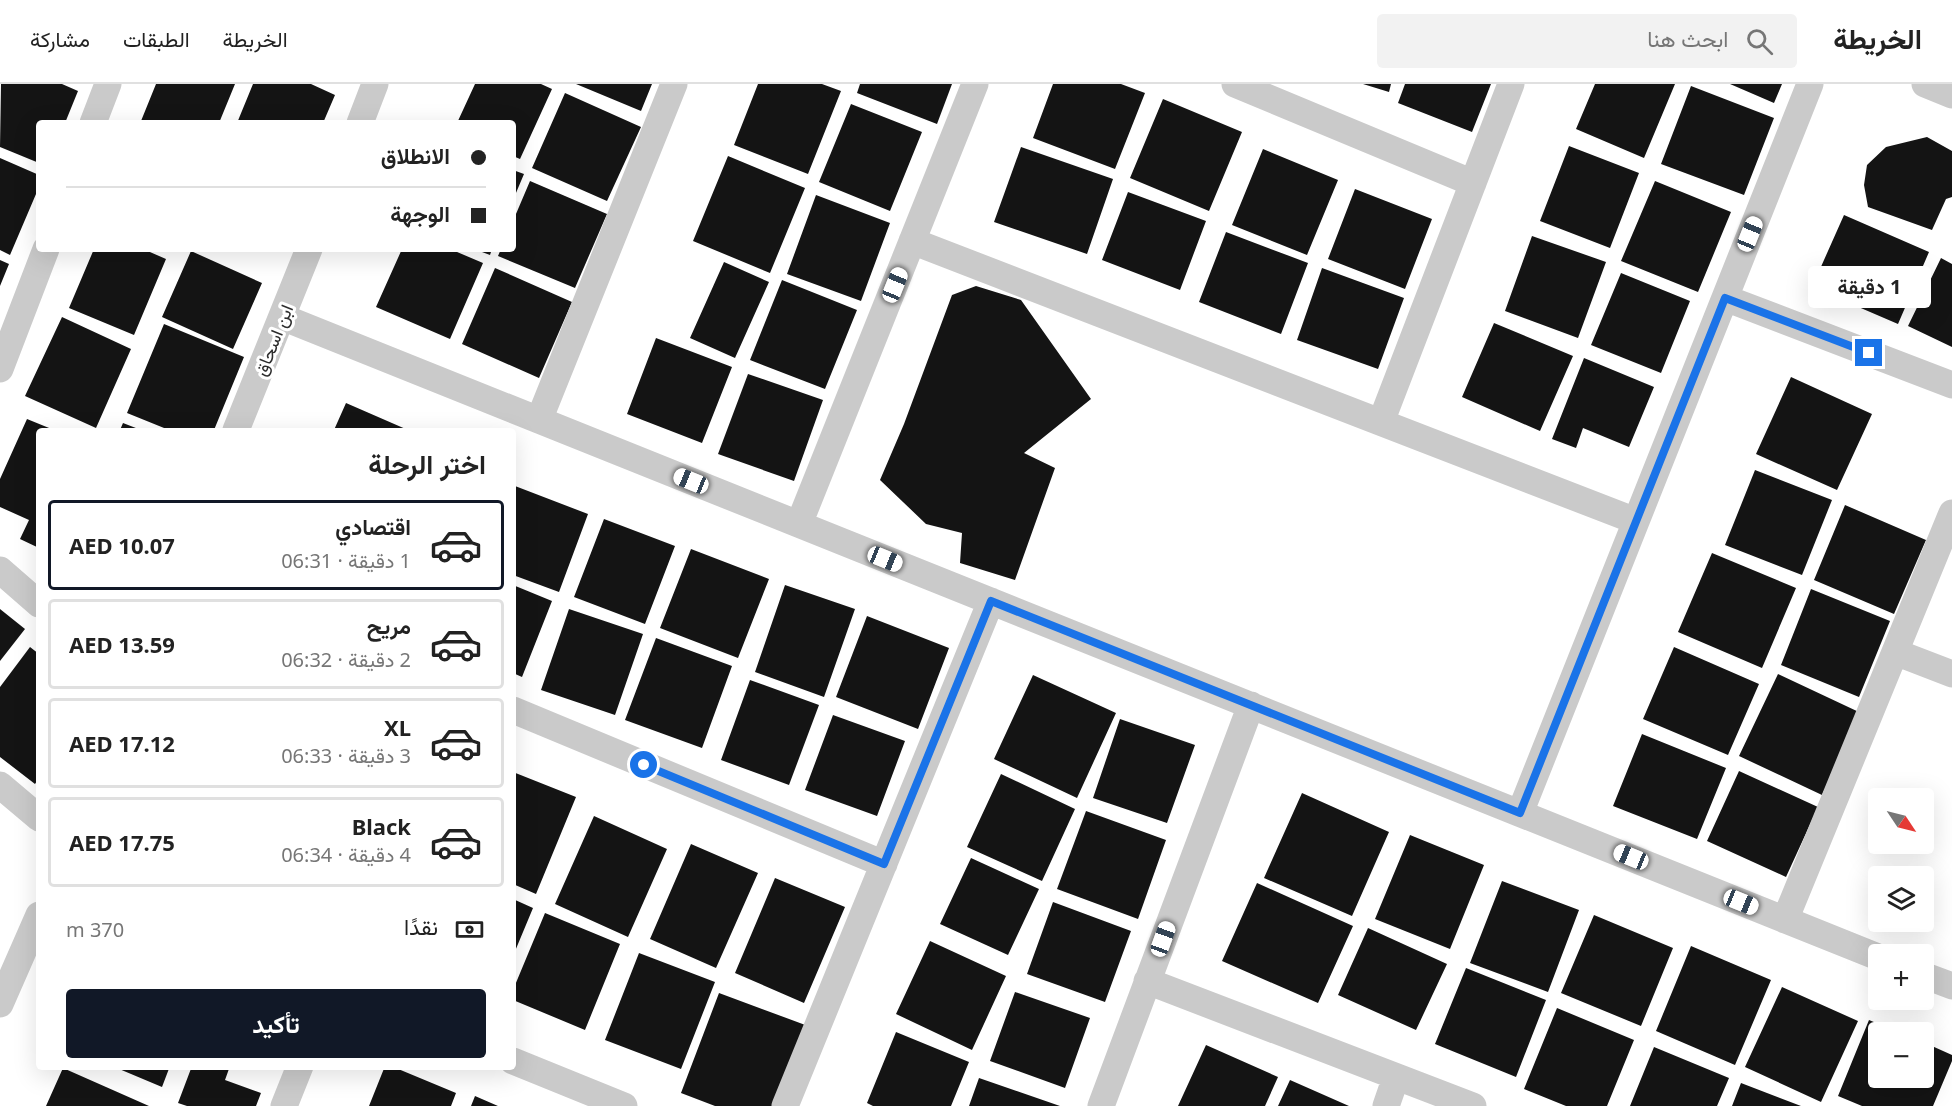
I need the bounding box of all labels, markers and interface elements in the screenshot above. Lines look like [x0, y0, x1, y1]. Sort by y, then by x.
search box [1377, 14, 1797, 68]
text: الخريطة [1833, 19, 1922, 57]
text: ابحث هنا [1647, 23, 1728, 53]
text: مشاركة [30, 25, 90, 53]
text: الطبقات [123, 25, 190, 53]
text: الخريطة [223, 25, 288, 53]
icon: search [1743, 25, 1776, 58]
text: الانطلاق [381, 140, 450, 170]
text: الوجهة [390, 198, 450, 228]
car [1735, 214, 1765, 254]
car [880, 265, 910, 305]
callout: 1 دقيقة [1808, 266, 1930, 308]
text: 1 دقيقة [1838, 273, 1901, 300]
street label: ابن اسحاق [248, 301, 298, 379]
route end [1855, 339, 1882, 366]
text: اختر الرحلة [368, 445, 486, 482]
car [671, 466, 711, 496]
text: اقتصادي [335, 511, 411, 541]
icon: car [429, 518, 483, 572]
text: AED 10.07 [69, 530, 175, 560]
car [865, 544, 905, 574]
text: 1 دقيقة · 06:31 [281, 547, 411, 574]
text: مريح [367, 610, 411, 640]
icon: car [429, 617, 483, 671]
text: AED 13.59 [69, 629, 175, 659]
text: 2 دقيقة · 06:32 [281, 646, 411, 673]
text: XL [384, 712, 411, 742]
icon: car [429, 716, 483, 770]
text: AED 17.12 [69, 728, 175, 758]
text: 3 دقيقة · 06:33 [281, 742, 411, 769]
route start [630, 751, 657, 778]
north arrow [1868, 788, 1934, 854]
map controls [1868, 788, 1934, 1088]
text: Black [352, 811, 411, 841]
icon: car [429, 815, 483, 869]
text: AED 17.75 [69, 827, 175, 857]
text: 4 دقيقة · 06:34 [281, 841, 411, 868]
car [1611, 842, 1651, 872]
button: layers [1868, 866, 1934, 932]
car [1721, 887, 1761, 917]
text: نقدًا [404, 911, 438, 941]
icon: cash [453, 913, 486, 946]
text: 370 m [66, 916, 124, 943]
car [1148, 919, 1178, 959]
button: + [1868, 944, 1934, 1010]
button: تأكيد [66, 989, 486, 1058]
button: − [1868, 1022, 1934, 1088]

